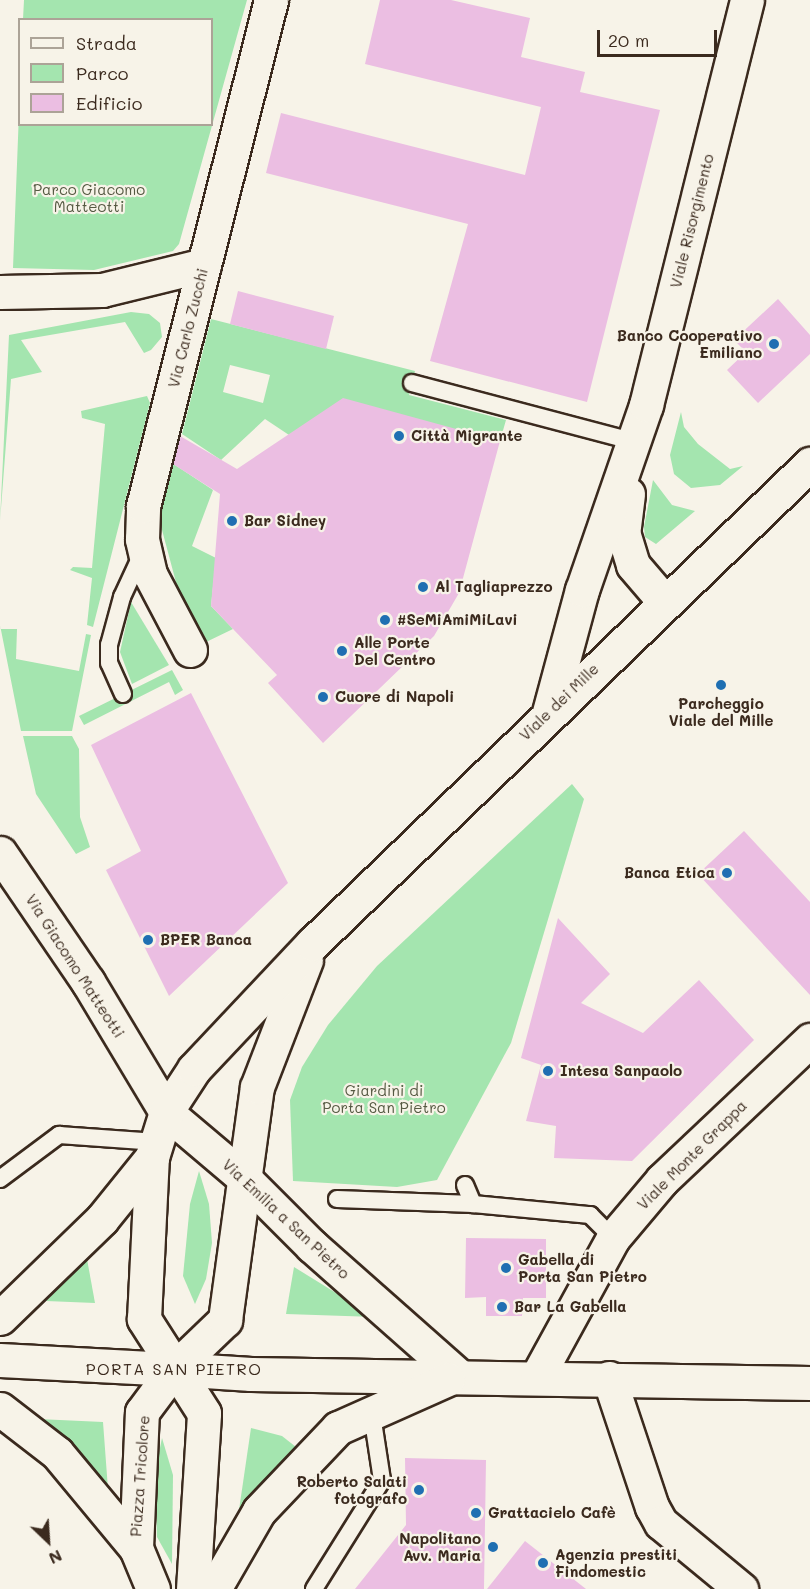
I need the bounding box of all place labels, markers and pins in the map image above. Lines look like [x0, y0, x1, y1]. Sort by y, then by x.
place label: Banco Cooperativo Emiliano [617, 326, 762, 361]
marker: Banco Cooperativo Emiliano [767, 337, 781, 351]
place label: Città Migrante [411, 427, 523, 445]
marker: Città Migrante [392, 429, 406, 443]
place label: Bar Sidney [244, 512, 326, 530]
marker: Bar Sidney [225, 514, 239, 528]
place label: Al Tagliaprezzo [435, 578, 553, 596]
marker: Al Tagliaprezzo [416, 580, 430, 594]
place label: #SeMiAmiMiLavi [397, 611, 518, 629]
marker: #SeMiAmiMiLavi [378, 613, 392, 627]
place label: Alle Porte Del Centro [354, 633, 435, 668]
marker: Alle Porte Del Centro [335, 644, 349, 658]
marker: Parcheggio Viale del Mille [714, 678, 728, 692]
place label: Cuore di Napoli [335, 688, 454, 706]
marker: Cuore di Napoli [316, 690, 330, 704]
place label: Parcheggio Viale del Mille [669, 694, 773, 729]
place label: Banca Etica [624, 864, 715, 882]
marker: Banca Etica [720, 866, 734, 880]
place label: BPER Banca [160, 931, 252, 949]
marker: BPER Banca [141, 933, 155, 947]
place label: Intesa Sanpaolo [560, 1062, 682, 1080]
marker: Intesa Sanpaolo [541, 1064, 555, 1078]
place label: Gabella di Porta San Pietro [518, 1250, 647, 1285]
marker: Gabella di Porta San Pietro [499, 1261, 513, 1275]
place label: Bar La Gabella [514, 1298, 626, 1316]
marker: Bar La Gabella [495, 1300, 509, 1314]
place label: Roberto Salati fotografo [296, 1472, 407, 1507]
marker: Roberto Salati fotografo [412, 1483, 426, 1497]
place label: Grattacielo Cafè [488, 1504, 616, 1522]
marker: Grattacielo Cafè [469, 1506, 483, 1520]
place label: Napolitano Avv. Maria [399, 1529, 481, 1564]
marker: Napolitano Avv. Maria [486, 1540, 500, 1554]
place label: Agenzia prestiti Findomestic [555, 1545, 677, 1580]
marker: Agenzia prestiti Findomestic [536, 1556, 550, 1570]

